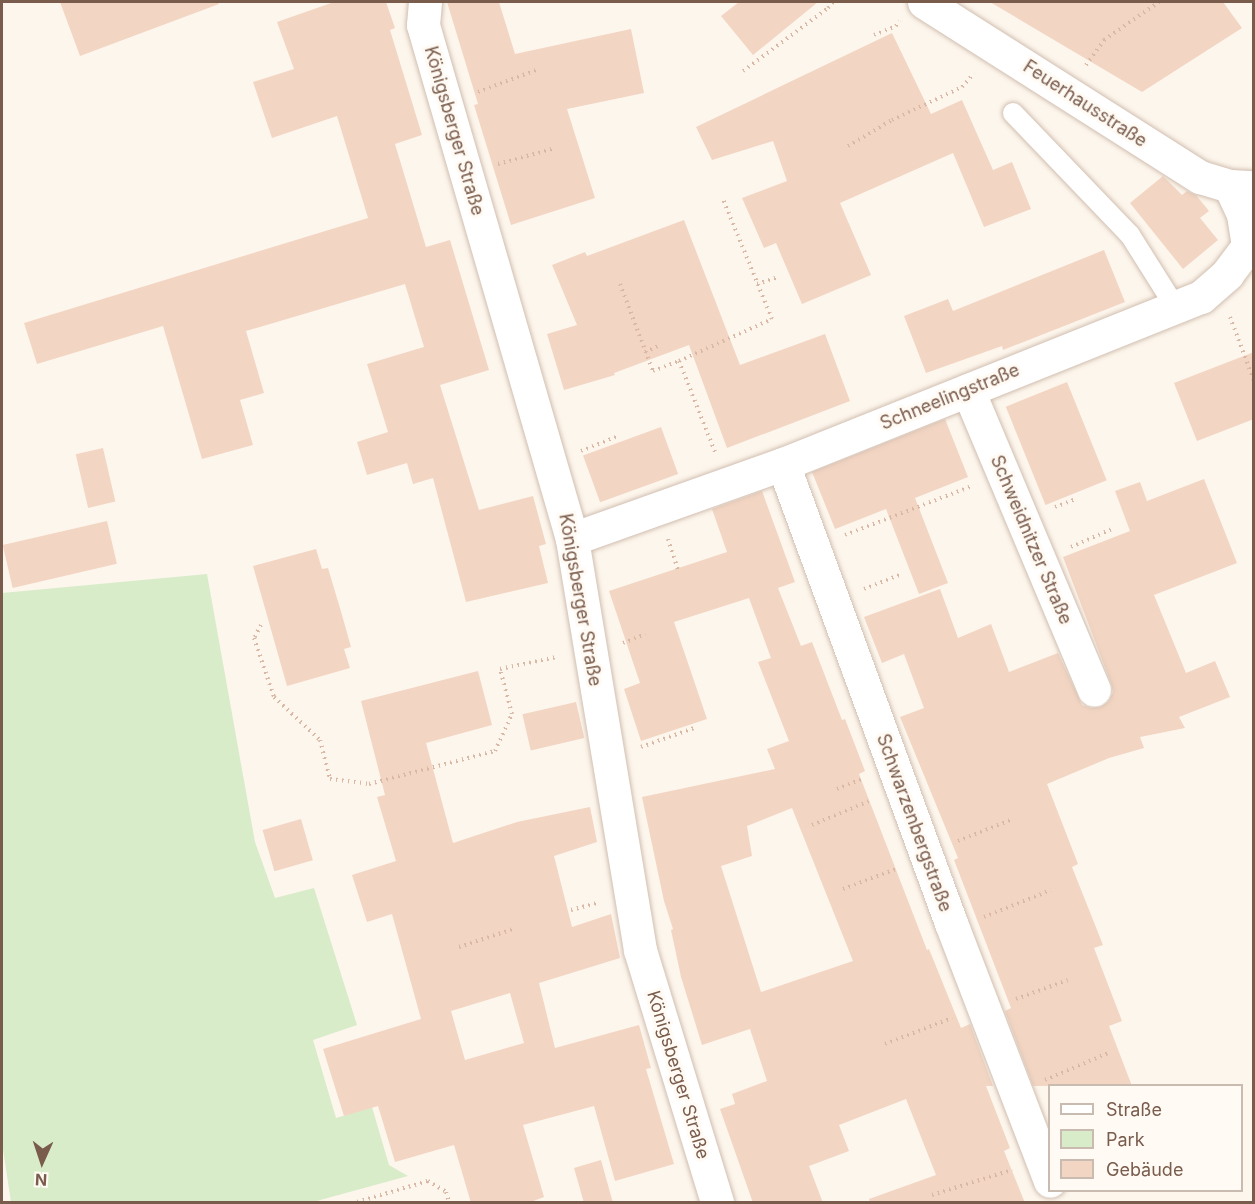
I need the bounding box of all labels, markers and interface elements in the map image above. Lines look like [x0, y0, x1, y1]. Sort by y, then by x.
street label: Königsberger Straße [420, 44, 488, 218]
street label: Feuerhausstraße [1019, 56, 1151, 152]
street label: Schneelingstraße [877, 359, 1023, 435]
street label: Schweidnitzer Straße [986, 452, 1076, 628]
street label: Königsberger Straße [554, 512, 606, 688]
street label: Schwarzenbergstraße [872, 731, 956, 915]
street label: Königsberger Straße [642, 988, 714, 1162]
legend [1048, 1084, 1243, 1192]
text: Straße [1106, 1099, 1162, 1120]
text: Park [1106, 1129, 1145, 1150]
north arrow [12, 1132, 72, 1192]
text: Gebäude [1106, 1159, 1183, 1180]
text: N [34, 1170, 48, 1190]

